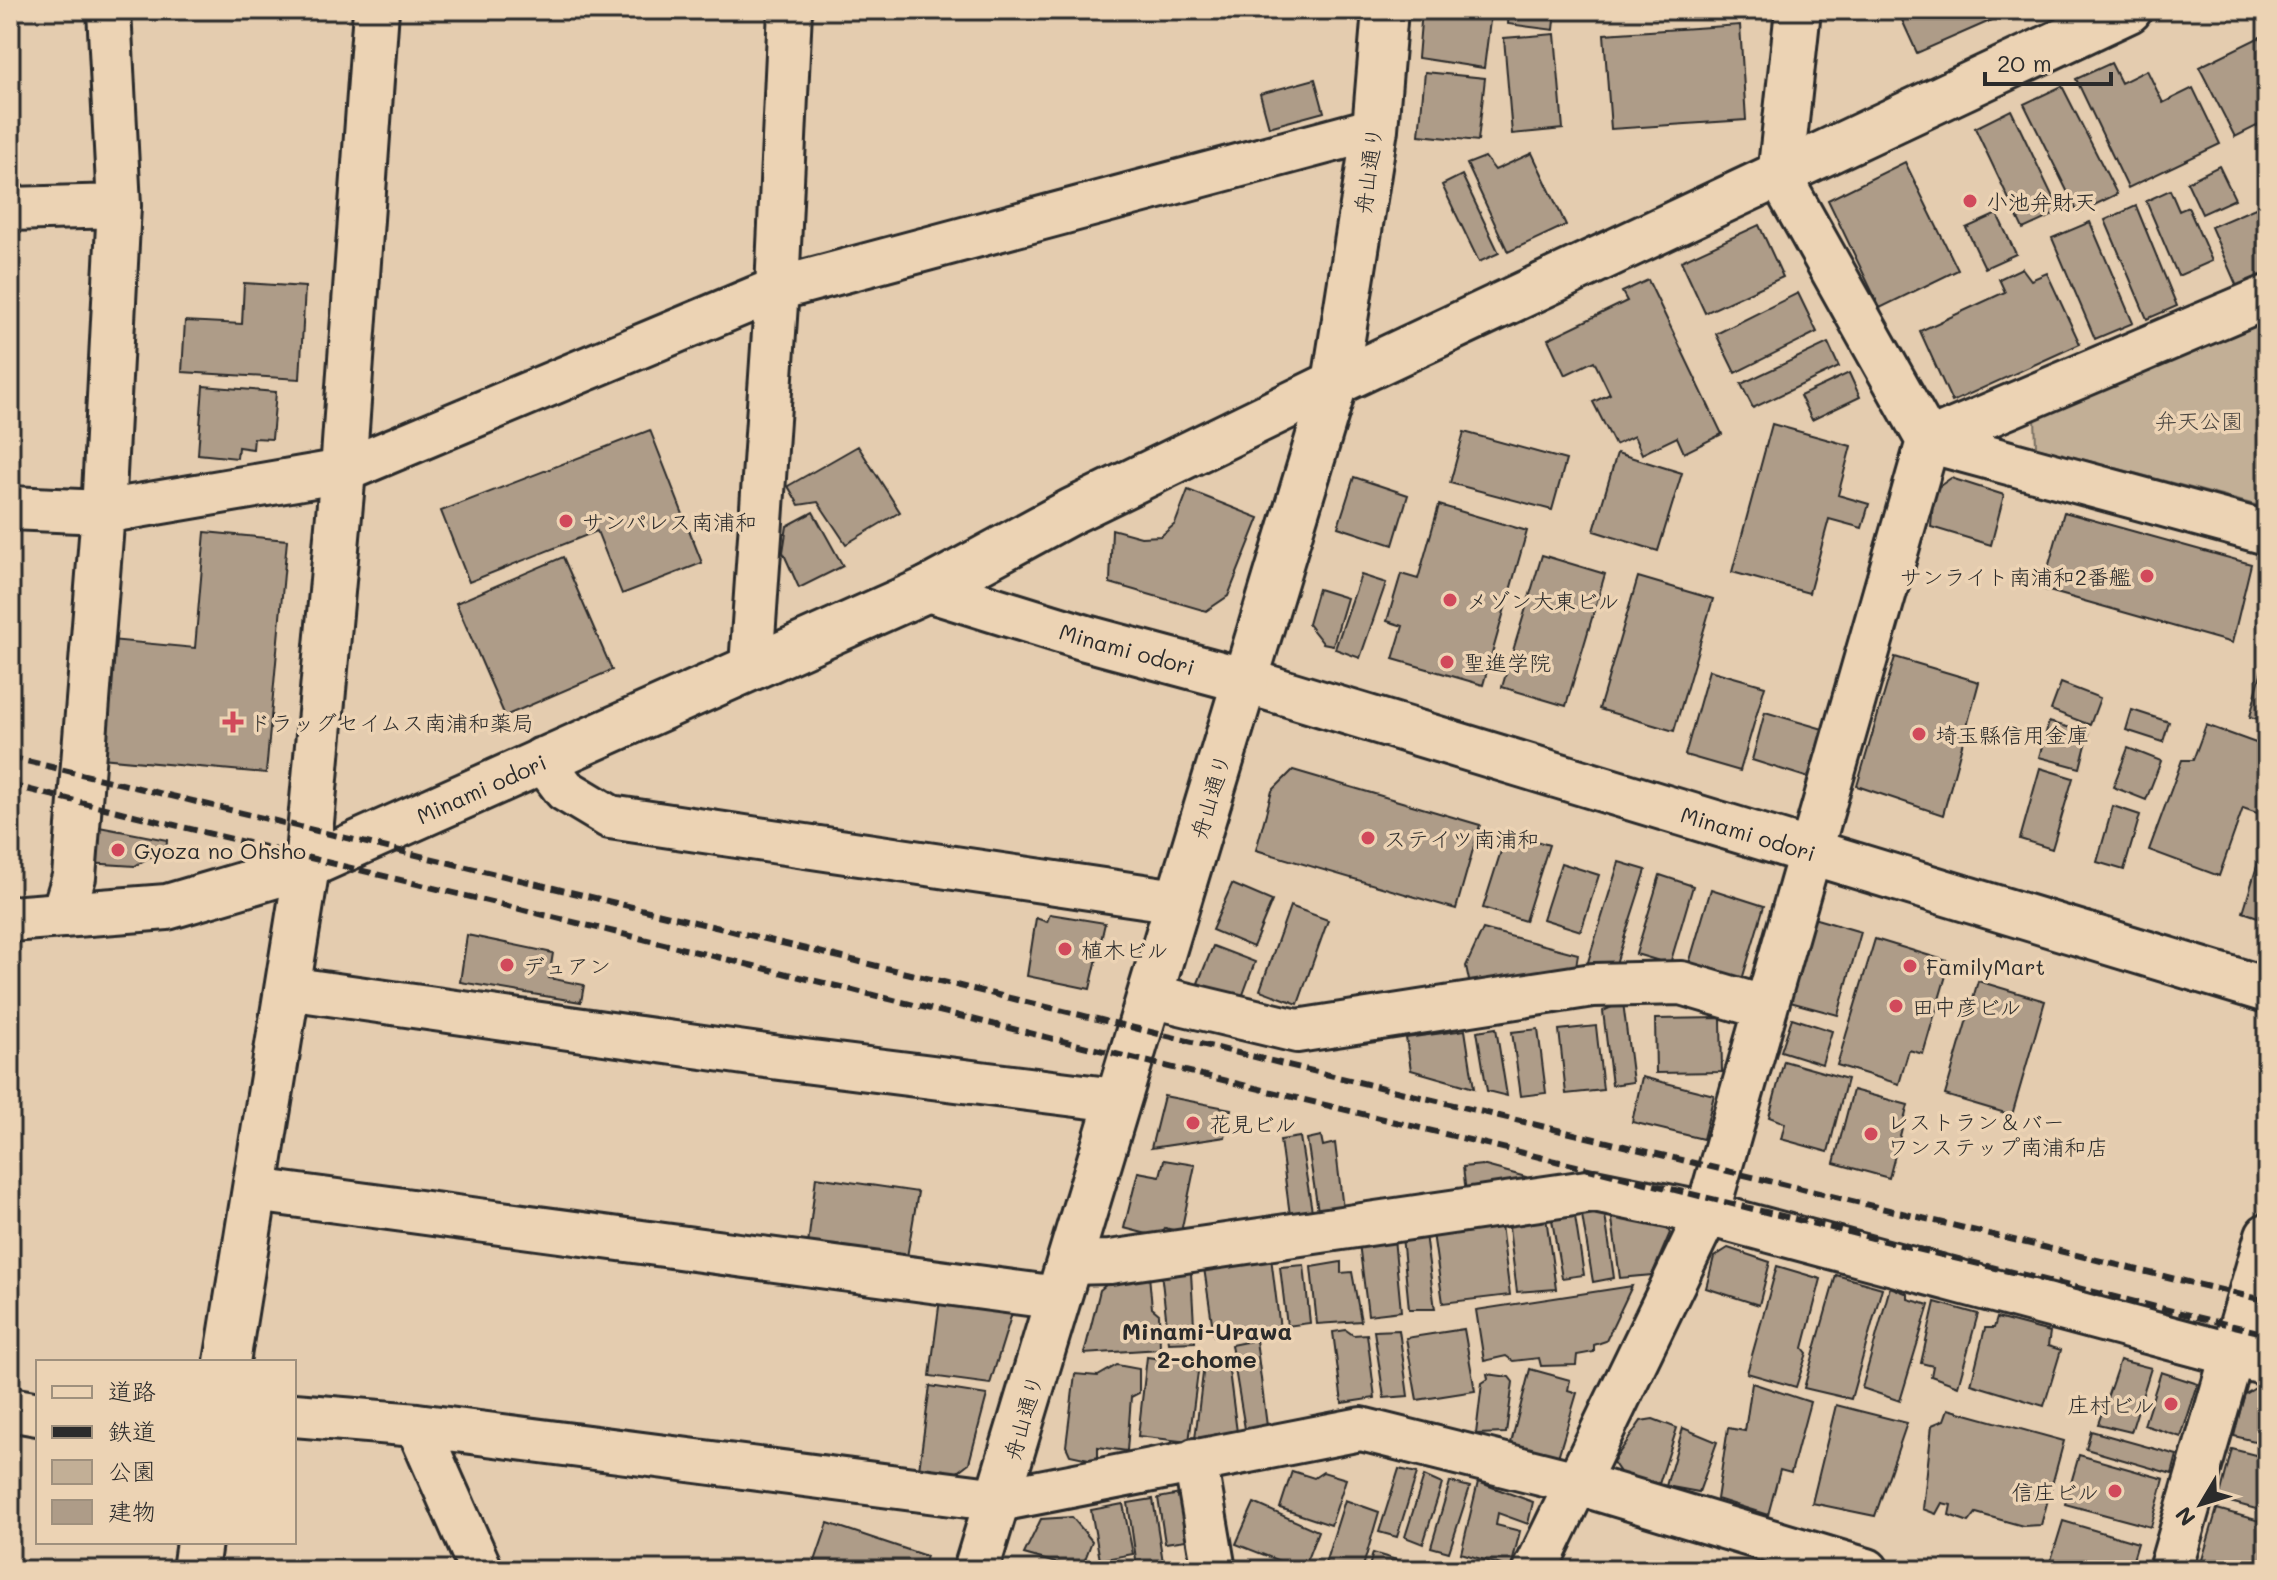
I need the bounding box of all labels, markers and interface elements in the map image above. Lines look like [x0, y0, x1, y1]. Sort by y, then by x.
scale bar [1985, 36, 2111, 86]
text: 20 m [1997, 47, 2052, 78]
street label: 舟山通り [1348, 124, 1388, 216]
place label: 小池弁財天 [1986, 187, 2096, 216]
marker: 小池弁財天 [1961, 192, 1979, 210]
park label: 弁天公園 [2155, 406, 2243, 435]
place label: サンパレス南浦和 [582, 507, 757, 536]
marker: サンパレス南浦和 [557, 512, 575, 530]
place label: サンライト南浦和2番艦 [1900, 562, 2131, 591]
marker: サンライト南浦和2番艦 [2138, 567, 2156, 585]
place label: メゾン大東ビル [1466, 586, 1620, 615]
marker: メゾン大東ビル [1441, 591, 1459, 609]
street label: Minami odori [1056, 616, 1198, 681]
place label: 聖進学院 [1463, 648, 1551, 677]
marker: 聖進学院 [1438, 653, 1456, 671]
place label: ドラッグセイムス南浦和薬局 [249, 708, 534, 737]
marker: ドラッグセイムス南浦和薬局 [224, 713, 242, 731]
place label: 埼玉縣信用金庫 [1935, 720, 2089, 749]
marker: 埼玉縣信用金庫 [1910, 725, 1928, 743]
street label: Minami odori [412, 747, 551, 830]
street label: 舟山通り [1183, 750, 1237, 842]
street label: Minami odori [1678, 799, 1819, 867]
place label: ステイツ南浦和 [1384, 824, 1539, 853]
marker: ステイツ南浦和 [1359, 829, 1377, 847]
place label: Gyoza no Ohsho [134, 836, 306, 865]
marker: Gyoza no Ohsho [109, 841, 127, 859]
place label: 植木ビル [1081, 935, 1169, 964]
marker: 植木ビル [1056, 940, 1074, 958]
place label: デュアン [523, 951, 611, 980]
place label: FamilyMart [1926, 952, 2045, 981]
marker: デュアン [498, 956, 516, 974]
marker: FamilyMart [1901, 957, 1919, 975]
place label: 田中彦ビル [1912, 992, 2022, 1021]
marker: 田中彦ビル [1887, 997, 1905, 1015]
place label: レストラン＆バー ワンステップ南浦和店 [1887, 1107, 2108, 1161]
place label: 花見ビル [1209, 1109, 1297, 1138]
marker: 花見ビル [1184, 1114, 1202, 1132]
marker: レストラン＆バー ワンステップ南浦和店 [1862, 1125, 1880, 1143]
district label: Minami-Urawa 2-chome [1122, 1315, 1292, 1374]
legend [36, 1360, 296, 1544]
street label: 舟山通り [997, 1371, 1049, 1463]
text: 道路 [108, 1375, 156, 1406]
place label: 庄村ビル [2067, 1390, 2155, 1419]
marker: 庄村ビル [2162, 1395, 2180, 1413]
text: 鉄道 [108, 1415, 156, 1446]
text: 公園 [108, 1455, 156, 1486]
north arrow [2161, 1464, 2241, 1544]
place label: 信庄ビル [2011, 1477, 2099, 1506]
marker: 信庄ビル [2106, 1482, 2124, 1500]
text: 建物 [108, 1495, 156, 1526]
text: N [2168, 1501, 2201, 1532]

